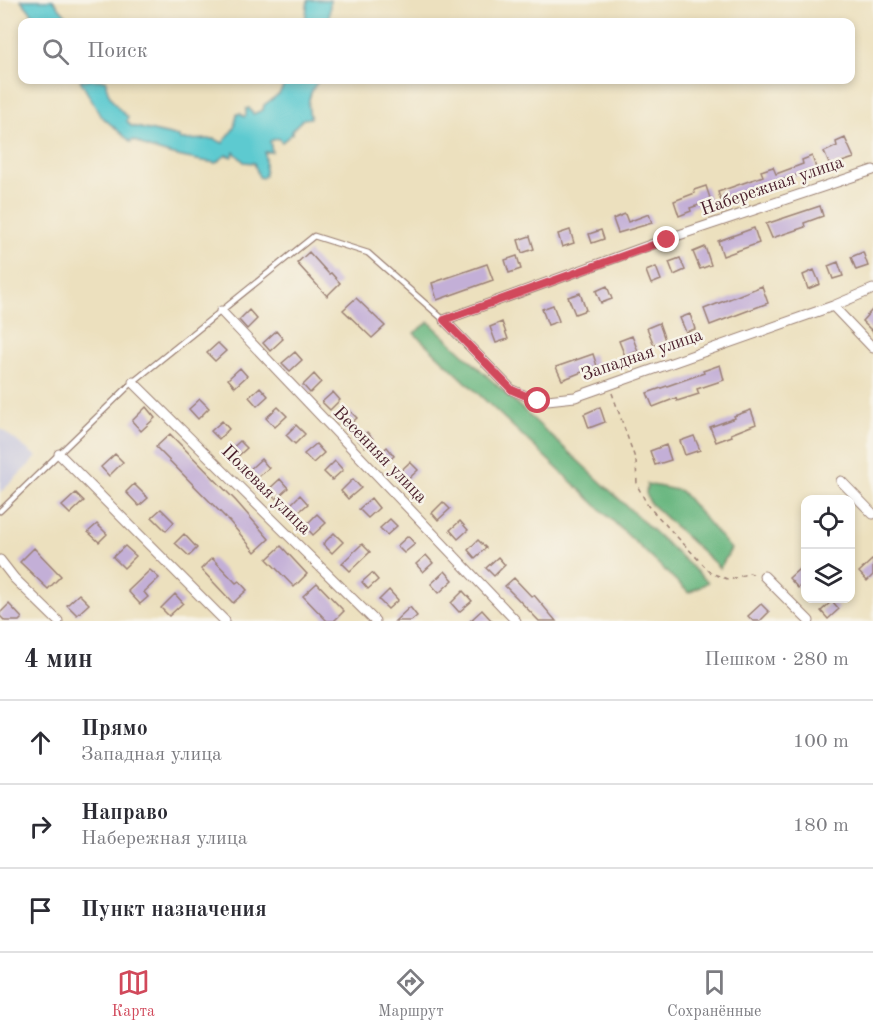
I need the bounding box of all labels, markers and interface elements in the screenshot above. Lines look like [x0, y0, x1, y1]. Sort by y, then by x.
search box [18, 18, 855, 84]
icon: search [39, 35, 72, 68]
text: Поиск [87, 40, 148, 62]
street label: Набережная улица [698, 153, 846, 219]
route end [653, 226, 679, 252]
street label: Западная улица [579, 326, 705, 384]
route start [524, 387, 550, 413]
street label: Весенняя улица [330, 403, 430, 507]
street label: Полевая улица [218, 442, 314, 538]
map controls [801, 495, 855, 603]
button: locate [801, 495, 855, 549]
button: layers [801, 549, 855, 603]
text: 4 мин [24, 647, 93, 673]
text: Пешком · 280 m [704, 650, 849, 670]
text: Прямо [81, 718, 148, 740]
icon: ahead [24, 726, 57, 759]
text: 100 m [793, 732, 849, 752]
text: Западная улица [81, 745, 222, 765]
text: Направо [81, 802, 168, 824]
icon: right [24, 810, 57, 843]
text: 180 m [793, 816, 849, 836]
text: Набережная улица [81, 829, 248, 849]
icon: arrive [24, 894, 57, 927]
text: Пункт назначения [81, 899, 267, 921]
tab: Карта [112, 966, 155, 1022]
tab: Маршрут [378, 966, 444, 1022]
tab: Сохранённые [667, 966, 761, 1022]

